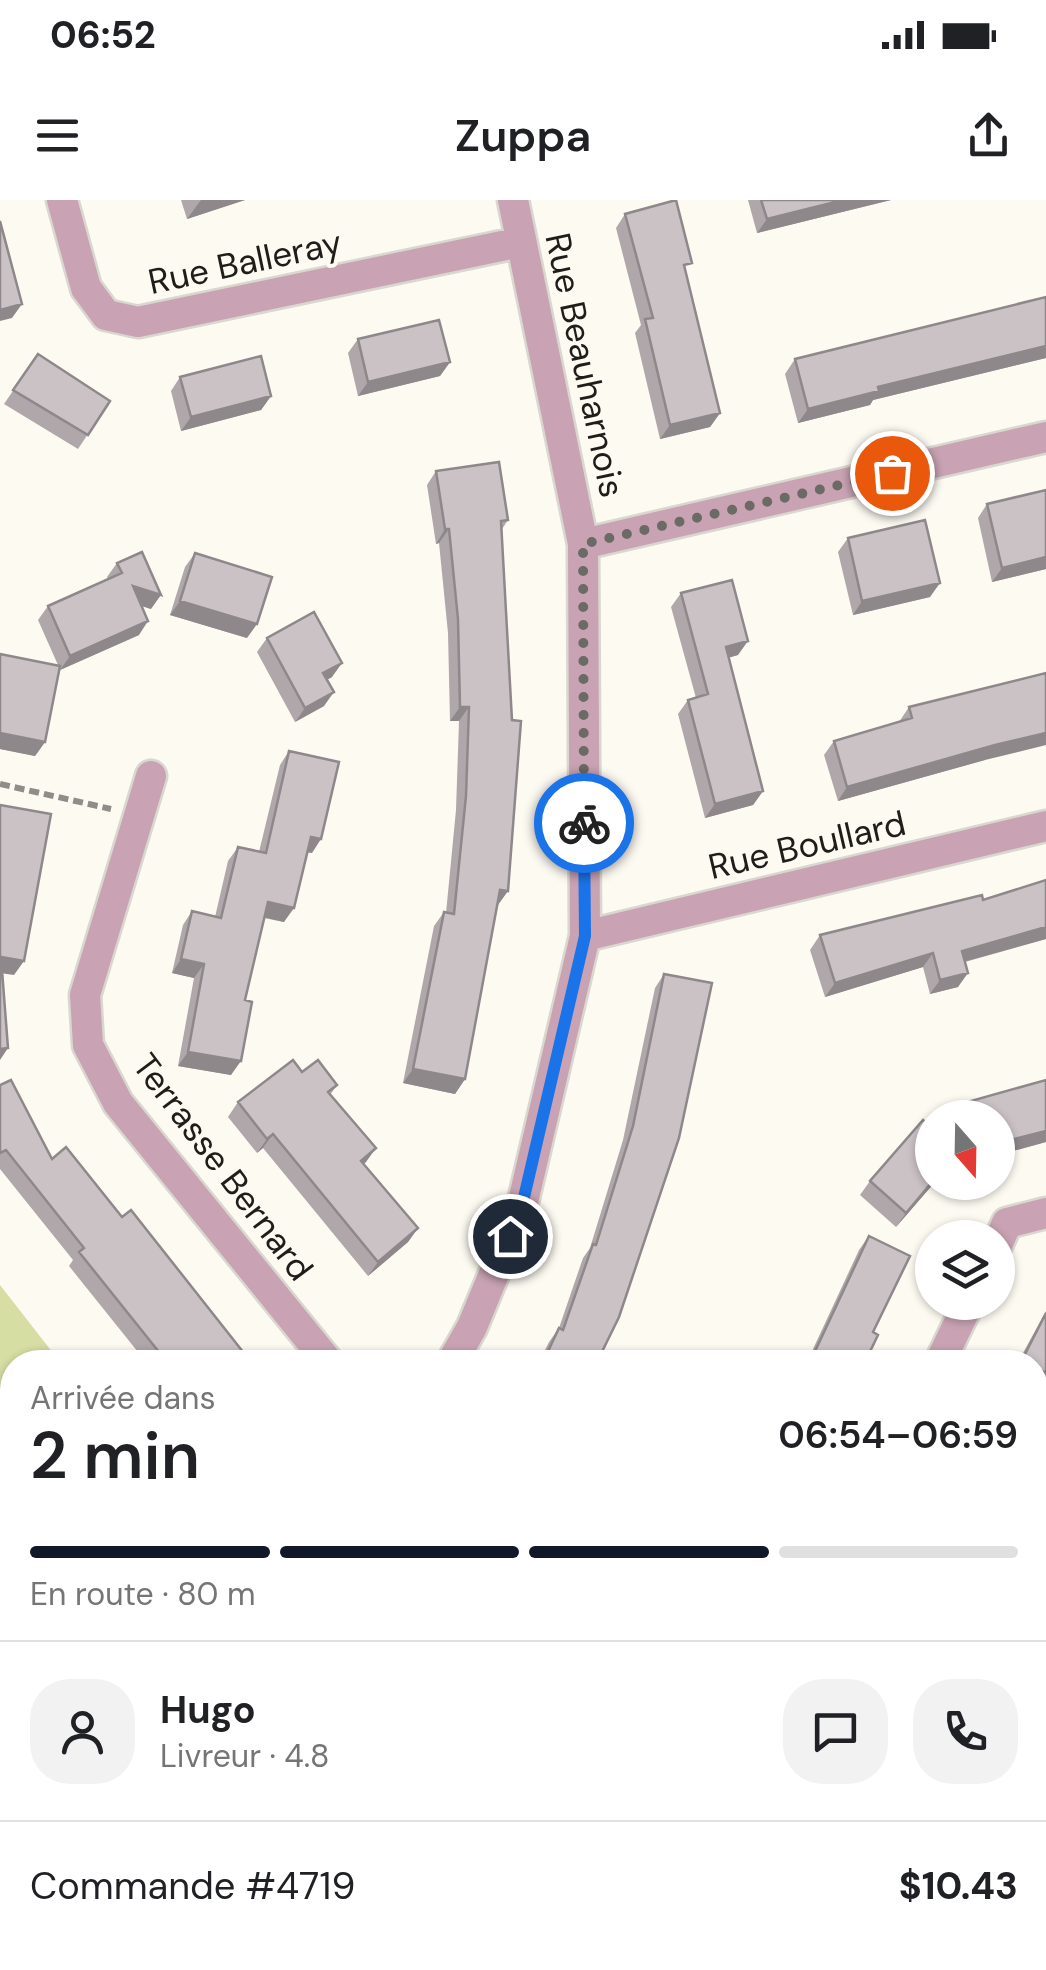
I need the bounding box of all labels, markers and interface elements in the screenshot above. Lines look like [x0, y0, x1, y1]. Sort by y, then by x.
text: 06:52 [50, 10, 156, 60]
text: Zuppa [455, 106, 591, 165]
icon: menu [30, 108, 85, 163]
icon: share [961, 108, 1016, 163]
street label: Rue Balleray [144, 219, 346, 305]
street label: Rue Beauharnois [535, 229, 635, 501]
pin [850, 431, 935, 516]
icon: bag [865, 446, 920, 501]
courier [534, 773, 634, 873]
icon: bike [557, 796, 612, 851]
street label: Rue Boullard [704, 800, 910, 890]
street label: Terrasse Bernard [123, 1044, 323, 1290]
north arrow [915, 1100, 1015, 1200]
map controls [915, 1100, 1015, 1320]
pin [468, 1194, 553, 1279]
icon: home [483, 1209, 538, 1264]
button: layers [915, 1220, 1015, 1320]
text: Arrivée dans [30, 1377, 215, 1419]
text: 06:54–06:59 [778, 1410, 1018, 1460]
text: 2 min [30, 1414, 200, 1498]
text: En route · 80 m [30, 1573, 256, 1615]
button: person [30, 1679, 135, 1784]
button: chat [783, 1679, 888, 1784]
button: phone [913, 1679, 1018, 1784]
text: Hugo [160, 1685, 256, 1735]
text: Livreur · 4.8 [160, 1735, 330, 1777]
text: Commande #4719 [30, 1861, 355, 1911]
text: $10.43 [899, 1861, 1018, 1911]

